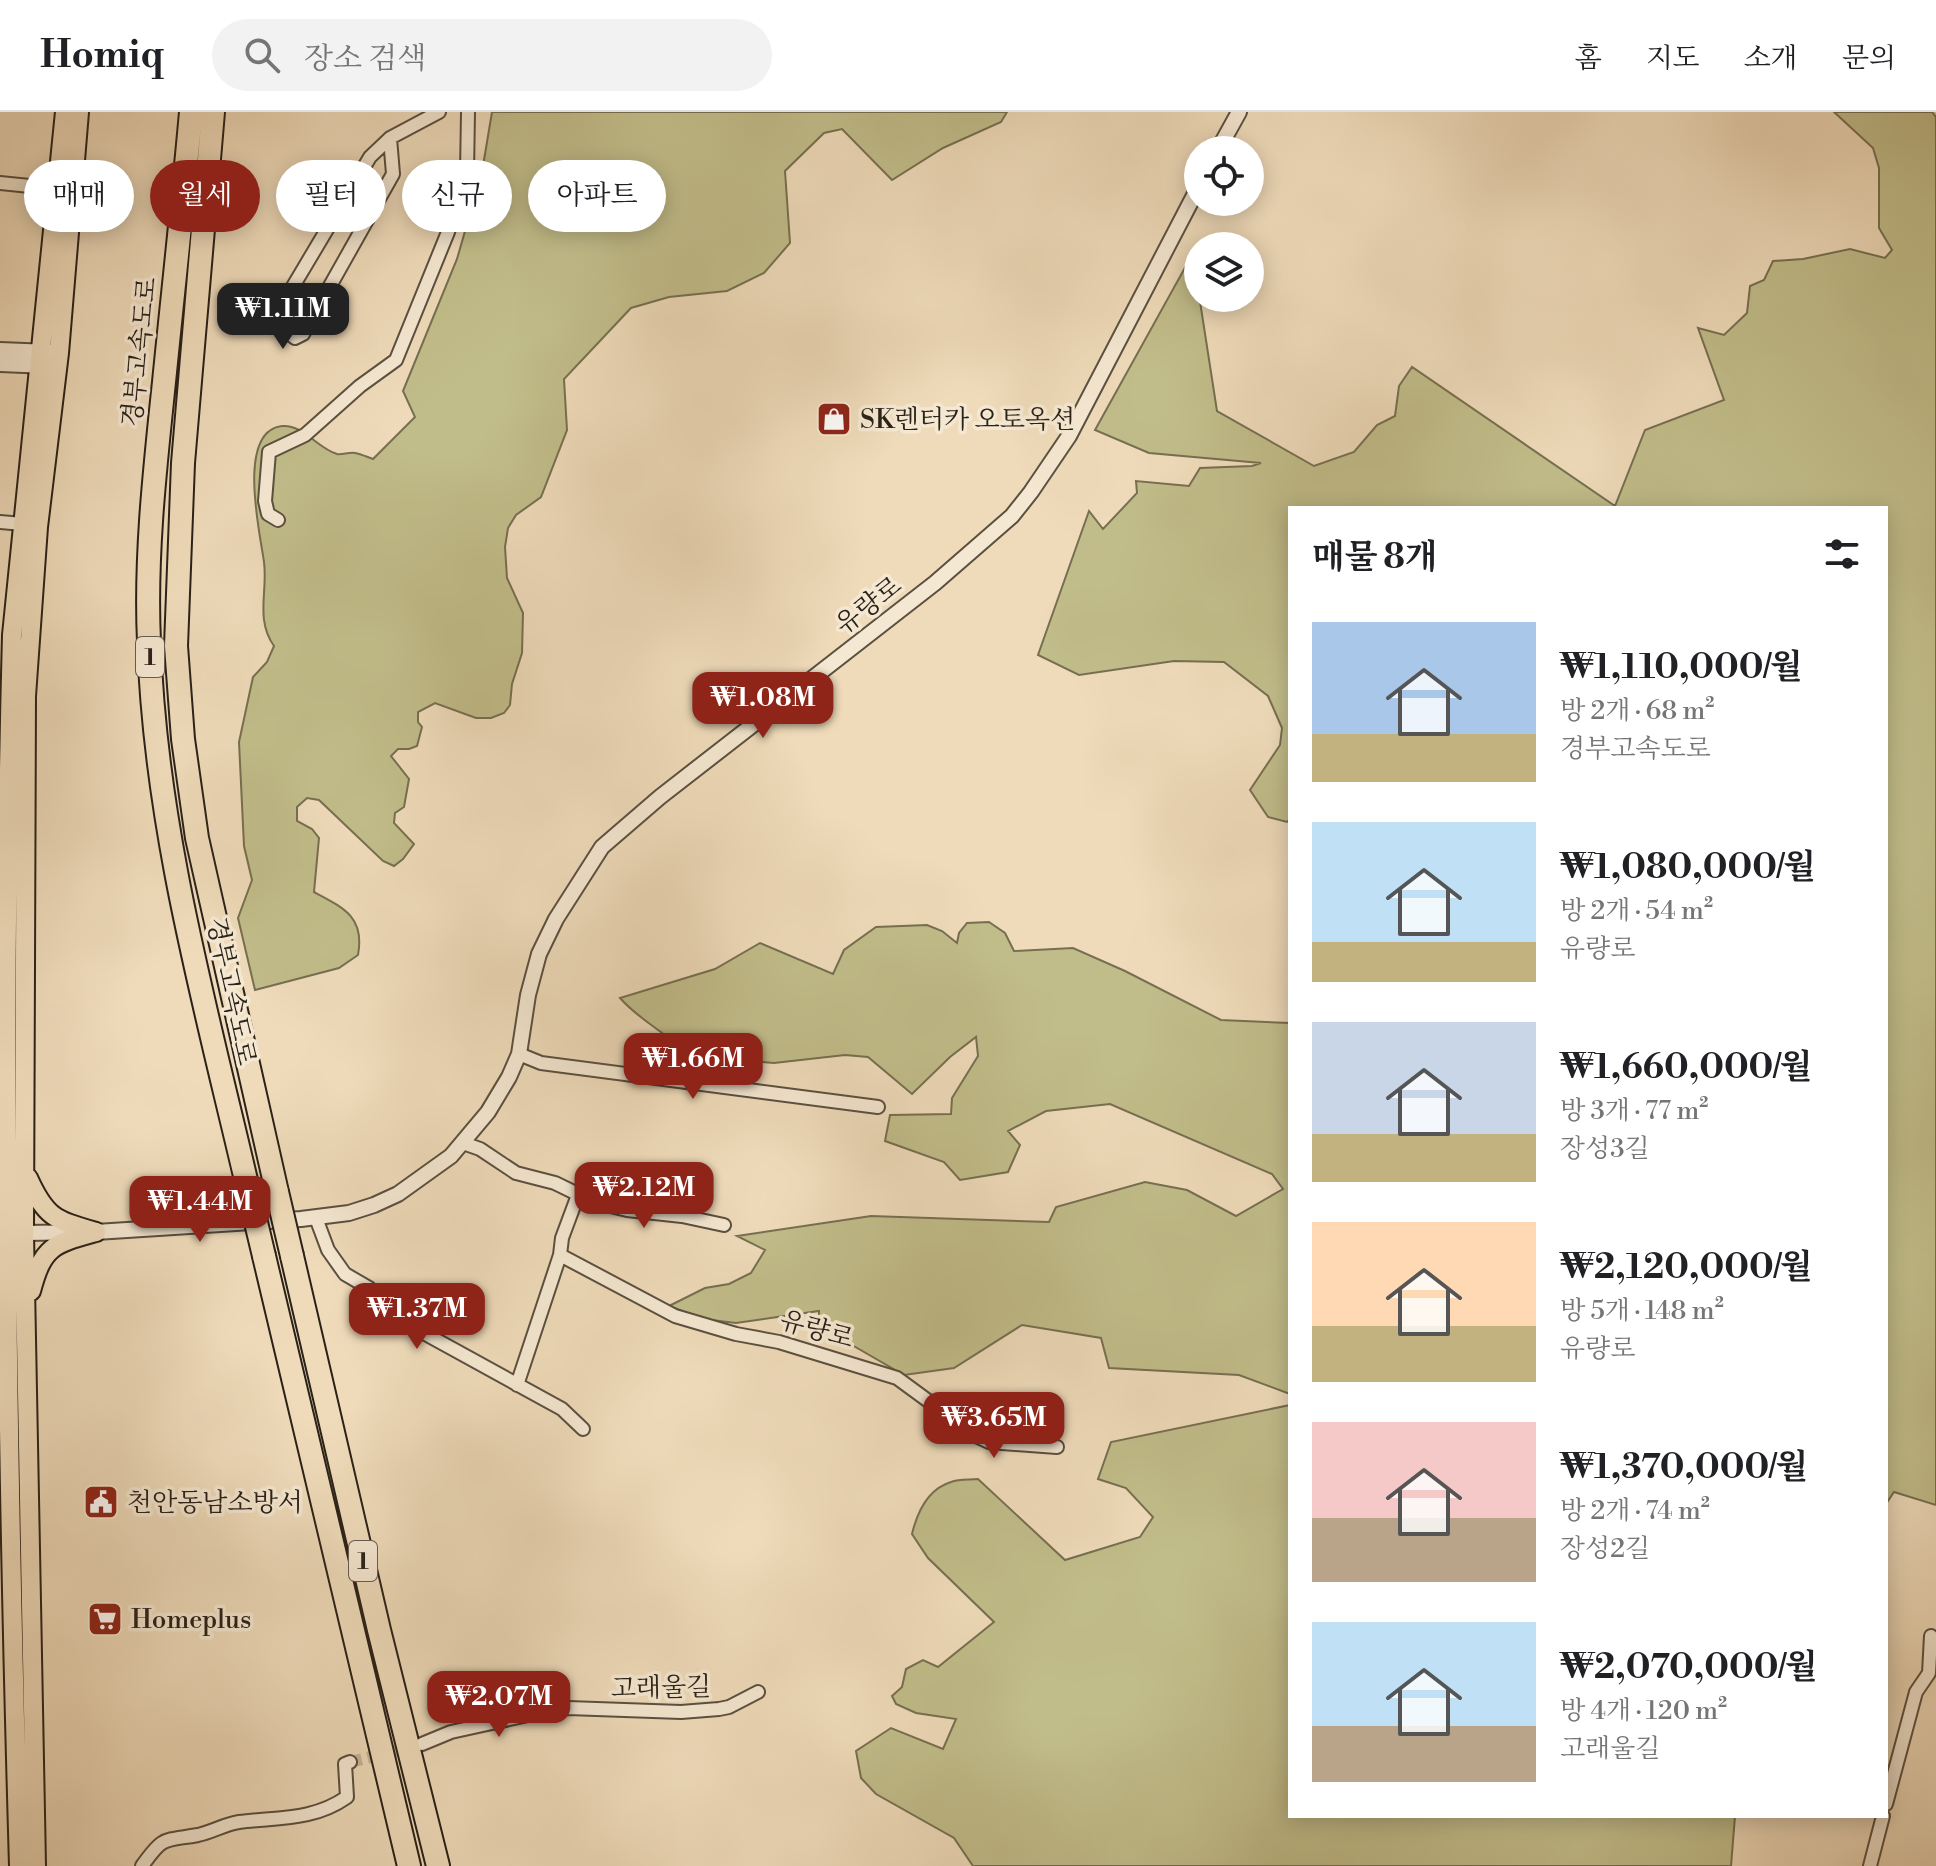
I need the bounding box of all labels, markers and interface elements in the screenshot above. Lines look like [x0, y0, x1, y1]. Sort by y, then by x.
search box [212, 19, 772, 91]
text: Homiq [40, 32, 164, 79]
icon: search [240, 33, 284, 77]
text: 장소 검색 [304, 40, 426, 78]
text: 홈 [1575, 41, 1602, 76]
text: 지도 [1646, 41, 1700, 76]
text: 소개 [1744, 41, 1798, 76]
text: 문의 [1842, 41, 1896, 76]
map controls [1184, 136, 1264, 312]
button: locate [1184, 136, 1264, 216]
chip: 매매 [24, 160, 134, 232]
chip: 월세 [150, 160, 260, 232]
chip: 필터 [276, 160, 386, 232]
chip: 신규 [402, 160, 512, 232]
chip: 아파트 [528, 160, 666, 232]
button: layers [1184, 232, 1264, 312]
street label: 경부고속도로 [116, 275, 164, 429]
pin: ₩1.11M [218, 283, 348, 351]
text: ₩1.11M [235, 293, 331, 325]
shop icon: SK렌터카 오토옥션 [815, 400, 853, 438]
place label: SK렌터카 오토옥션 [860, 404, 1075, 436]
icon: filters [1820, 532, 1864, 576]
text: 매물 8개 [1312, 537, 1438, 579]
street label: 유량로 [829, 570, 908, 642]
road number: 1 [136, 637, 164, 677]
text: ₩1,110,000/월 [1560, 647, 1803, 689]
icon: home [1376, 654, 1472, 750]
pin: ₩1.08M [698, 672, 828, 740]
text: ₩1.08M [710, 682, 816, 714]
text: 방 2개 · 68 m² [1560, 695, 1714, 727]
text: 경부고속도로 [1560, 733, 1711, 765]
text: ₩1,080,000/월 [1560, 847, 1816, 889]
icon: home [1376, 854, 1472, 950]
text: 방 2개 · 54 m² [1560, 895, 1713, 927]
street label: 경부고속도로 [200, 914, 262, 1068]
text: 유량로 [1560, 933, 1635, 965]
pin: ₩1.66M [628, 1033, 758, 1101]
text: ₩1.66M [642, 1043, 744, 1075]
text: ₩1,660,000/월 [1560, 1047, 1813, 1089]
icon: home [1376, 1054, 1472, 1150]
text: 방 3개 · 77 m² [1560, 1095, 1708, 1127]
text: 장성3길 [1560, 1133, 1650, 1165]
pin: ₩2.12M [579, 1162, 709, 1230]
text: ₩2.12M [593, 1172, 695, 1204]
pin: ₩1.44M [135, 1176, 265, 1244]
text: ₩1.44M [147, 1186, 253, 1218]
text: ₩2,120,000/월 [1560, 1247, 1813, 1289]
icon: home [1376, 1254, 1472, 1350]
pin: ₩1.37M [352, 1283, 482, 1351]
text: ₩1.37M [367, 1293, 467, 1325]
text: 방 5개 · 148 m² [1560, 1295, 1724, 1327]
street label: 유량로 [776, 1304, 857, 1356]
text: 유량로 [1560, 1333, 1635, 1365]
pin: ₩3.65M [929, 1392, 1059, 1460]
text: ₩3.65M [941, 1402, 1047, 1434]
text: ₩1,370,000/월 [1560, 1447, 1808, 1489]
icon: home [1376, 1454, 1472, 1550]
public building icon: 천안동남소방서 [82, 1483, 120, 1521]
place label: 천안동남소방서 [127, 1487, 303, 1519]
text: 방 2개 · 74 m² [1560, 1495, 1710, 1527]
text: 장성2길 [1560, 1533, 1650, 1565]
road number: 1 [349, 1541, 377, 1581]
supermarket icon: Homeplus [86, 1600, 124, 1638]
place label: Homeplus [131, 1604, 251, 1636]
text: ₩2,070,000/월 [1560, 1647, 1818, 1689]
icon: home [1376, 1654, 1472, 1750]
pin: ₩2.07M [434, 1671, 564, 1739]
street label: 고래울길 [611, 1671, 712, 1705]
text: ₩2.07M [445, 1681, 553, 1713]
text: 방 4개 · 120 m² [1560, 1695, 1727, 1727]
text: 고래울길 [1560, 1733, 1660, 1765]

